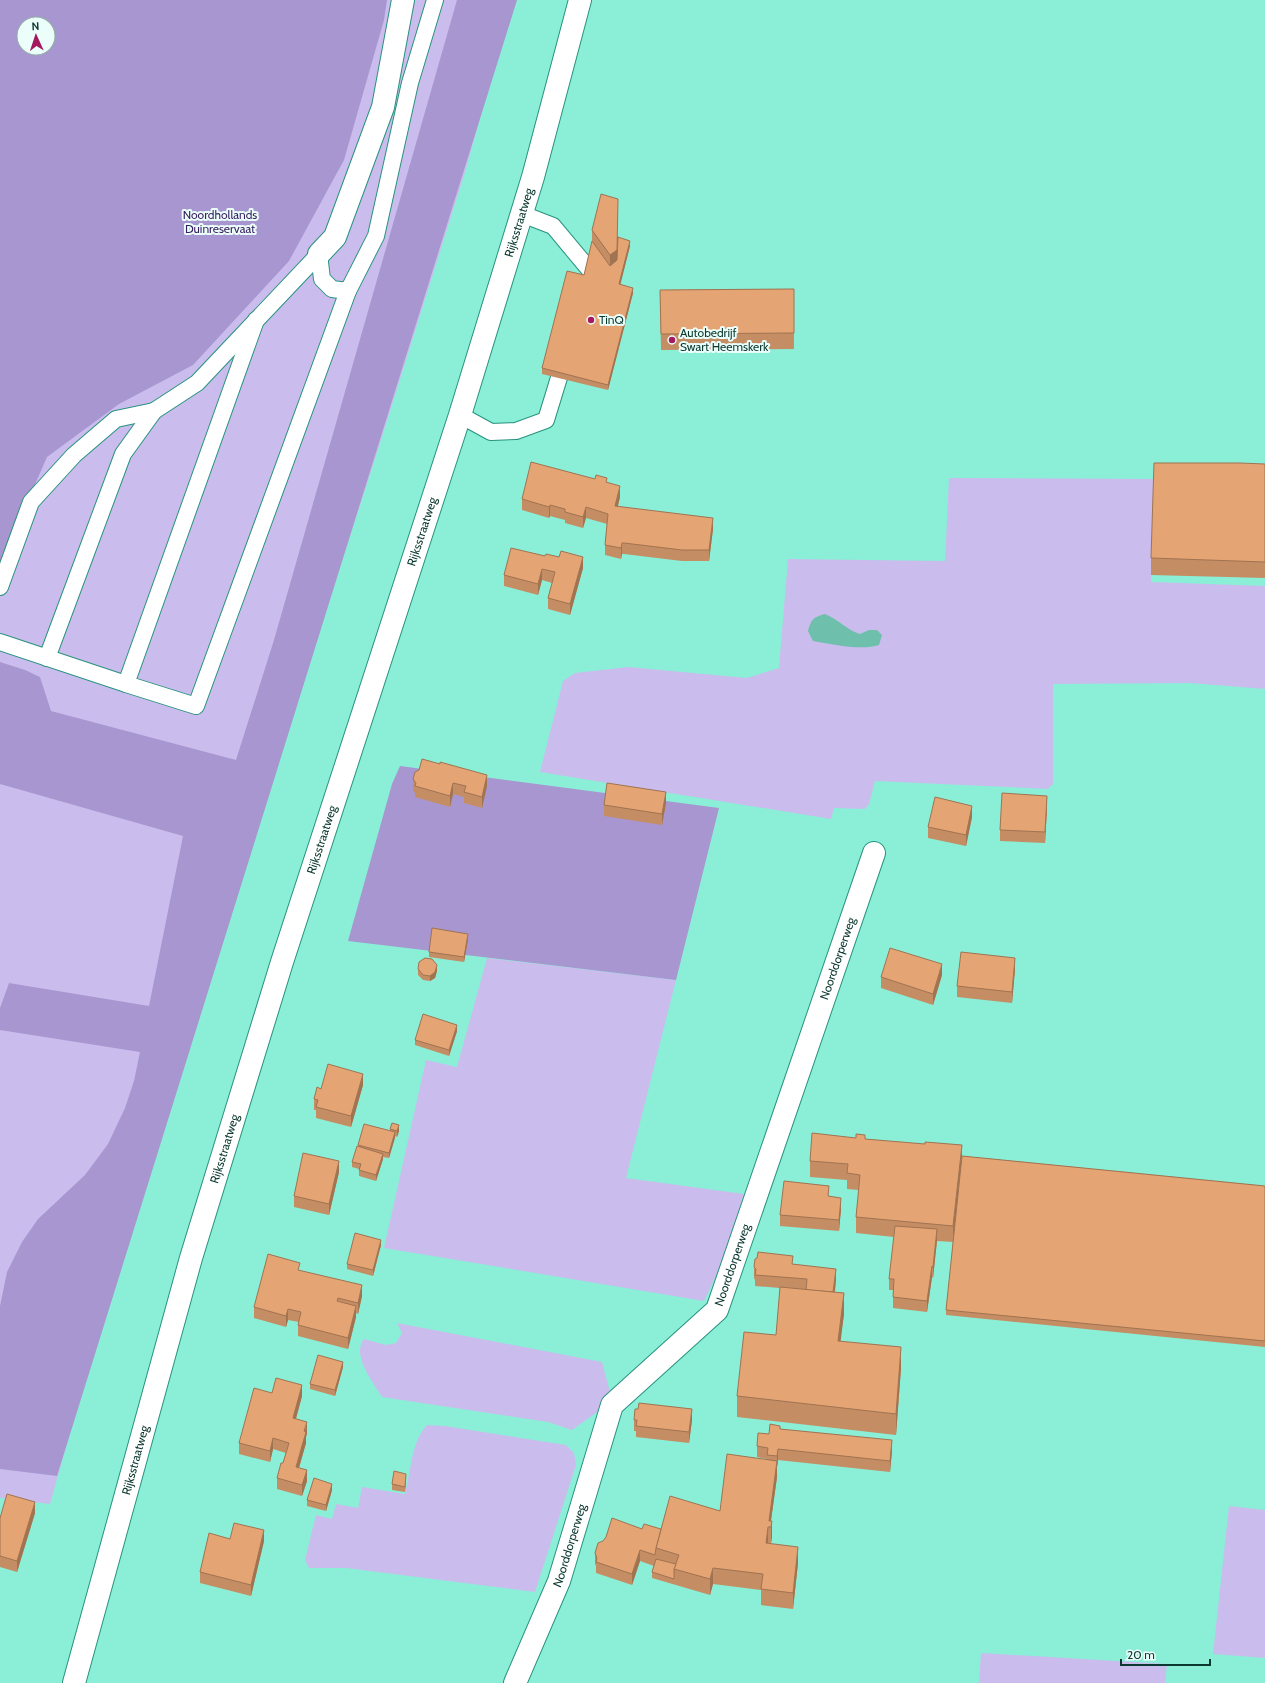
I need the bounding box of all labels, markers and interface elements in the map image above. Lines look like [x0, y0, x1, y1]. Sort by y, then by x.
north arrow [16, 16, 56, 56]
text: N [31, 19, 40, 33]
street label: Rijksstraatweg [501, 185, 537, 259]
park label: Noordhollands Duinreservaat [183, 207, 257, 236]
place label: TinQ [599, 312, 624, 327]
marker: TinQ [586, 315, 596, 325]
place label: Autobedrijf Swart Heemskerk [680, 325, 769, 354]
marker: Autobedrijf Swart Heemskerk [667, 335, 677, 345]
street label: Rijksstraatweg [403, 494, 440, 568]
street label: Rijksstraatweg [303, 802, 340, 876]
street label: Noorddorperweg [816, 914, 859, 1002]
street label: Rijksstraatweg [206, 1111, 242, 1185]
street label: Noorddorperweg [711, 1221, 753, 1308]
street label: Rijksstraatweg [118, 1423, 152, 1497]
street label: Noorddorperweg [549, 1501, 589, 1590]
scale bar [1121, 1641, 1210, 1667]
text: 20 m [1127, 1647, 1155, 1662]

